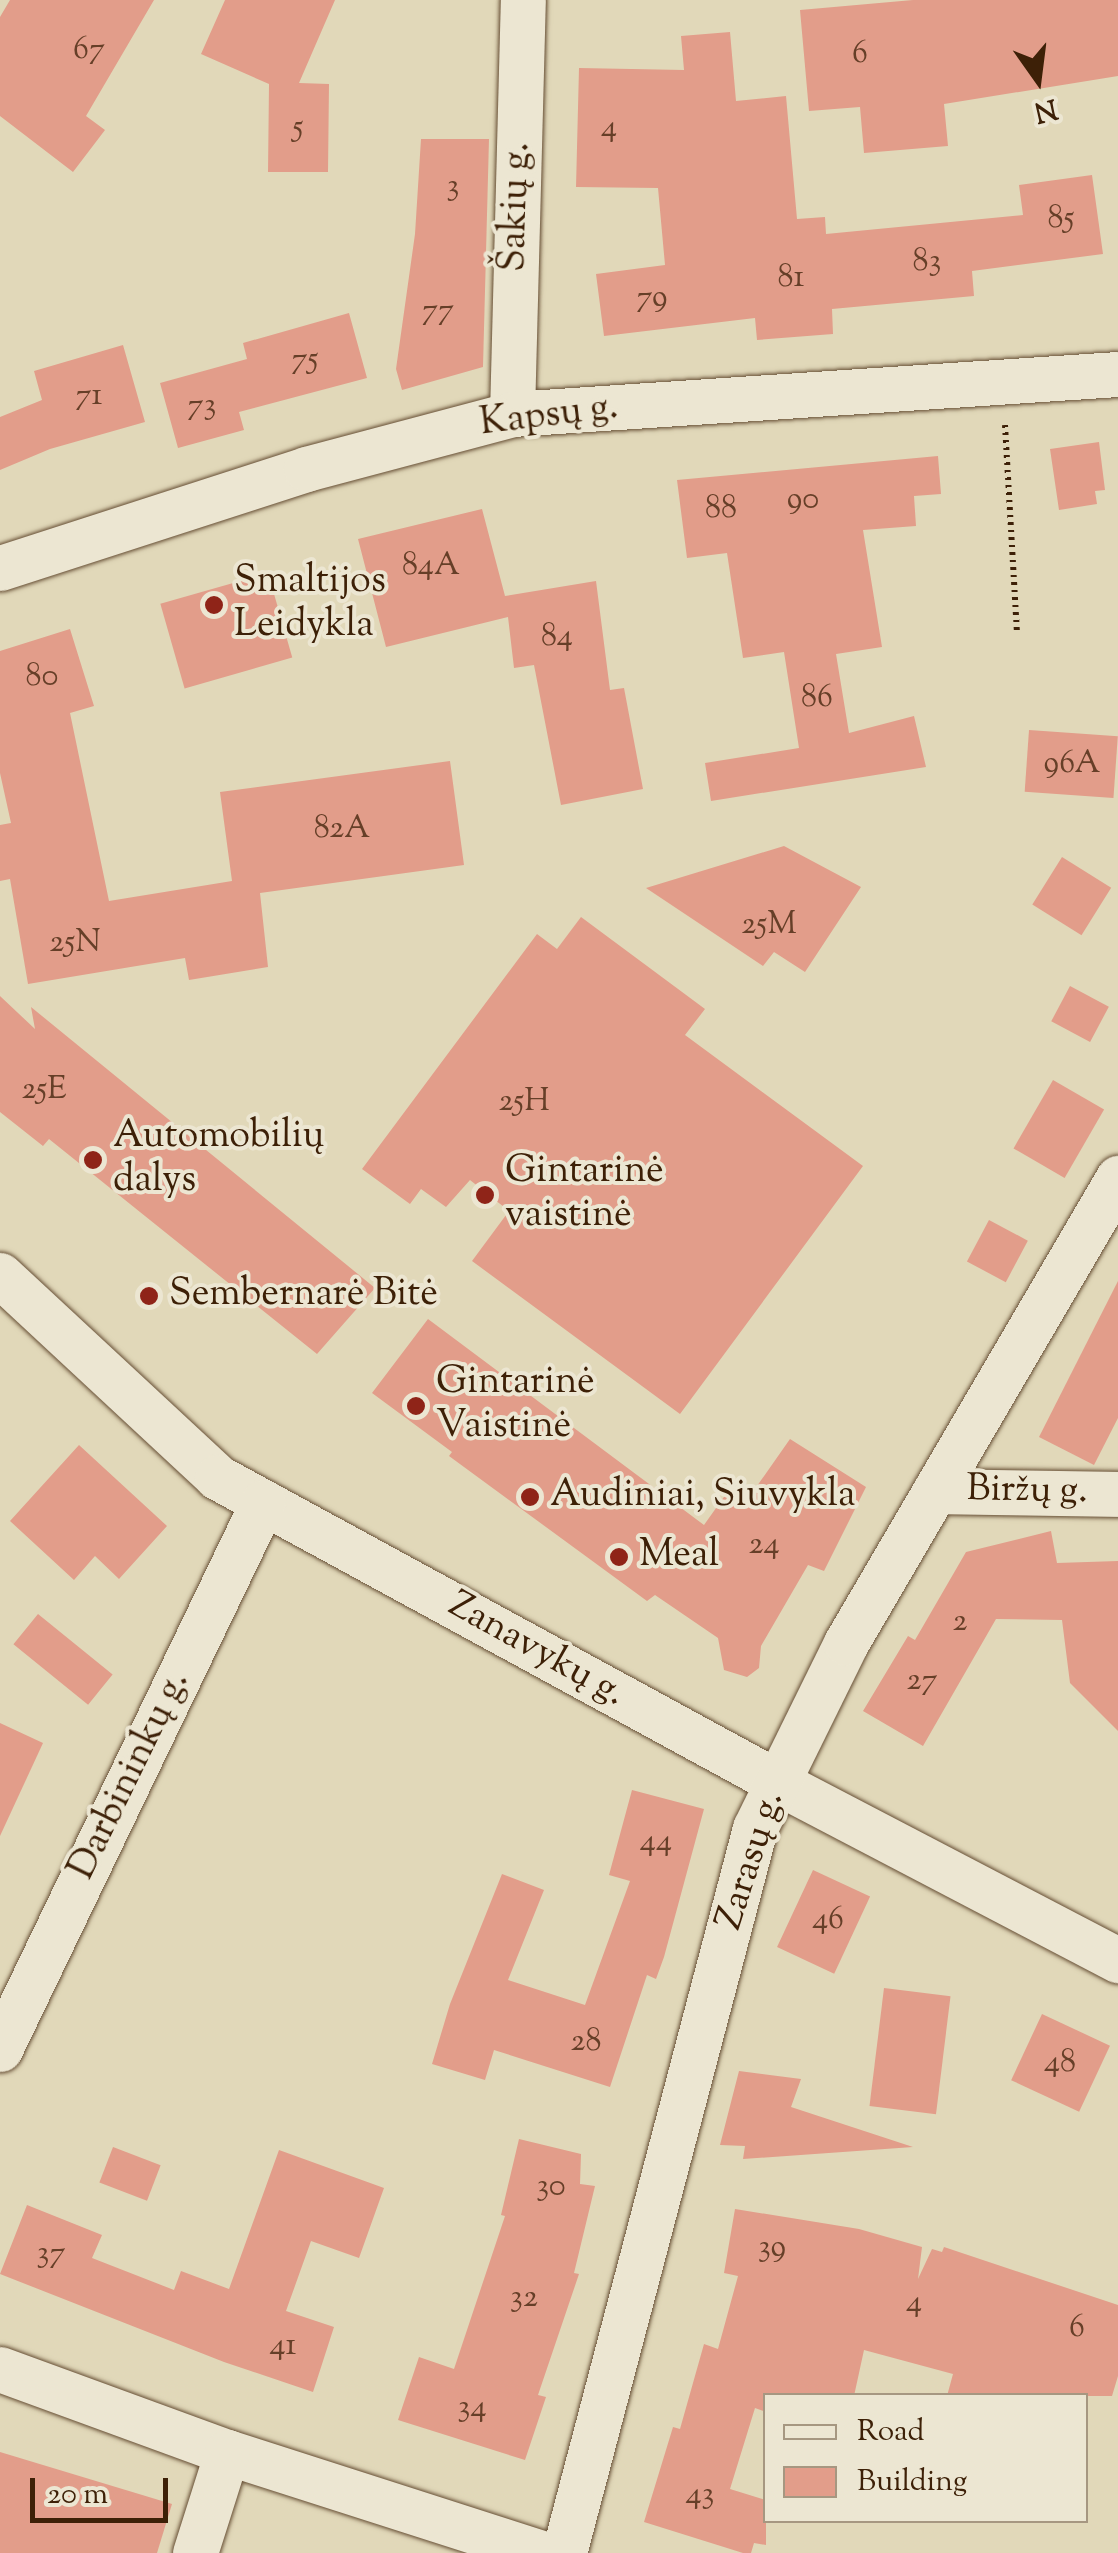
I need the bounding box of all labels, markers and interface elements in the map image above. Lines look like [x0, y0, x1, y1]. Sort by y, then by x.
north arrow [988, 30, 1088, 130]
house number: 67 [73, 31, 105, 69]
house number: 6 [852, 35, 868, 73]
text: N [1030, 87, 1061, 131]
house number: 5 [293, 109, 303, 147]
house number: 4 [601, 109, 617, 147]
street label: Šakių g. [492, 141, 542, 273]
house number: 3 [447, 168, 459, 206]
house number: 85 [1048, 200, 1074, 238]
house number: 83 [913, 243, 941, 281]
house number: 81 [778, 259, 804, 297]
house number: 79 [637, 279, 667, 317]
house number: 77 [422, 292, 454, 330]
house number: 75 [292, 341, 318, 379]
house number: 71 [76, 377, 102, 415]
street label: Kapsų g. [477, 386, 621, 448]
house number: 73 [188, 387, 216, 425]
house number: 90 [787, 481, 819, 519]
house number: 88 [705, 490, 737, 528]
house number: 84A [402, 547, 460, 585]
place label: Smaltijos Leidykla [234, 560, 386, 649]
marker: Smaltijos Leidykla [203, 594, 225, 616]
house number: 84 [541, 618, 573, 656]
house number: 80 [26, 658, 58, 696]
house number: 86 [801, 679, 833, 717]
house number: 96A [1044, 745, 1100, 783]
house number: 82A [314, 810, 370, 848]
house number: 25M [741, 906, 797, 944]
house number: 25N [49, 924, 101, 962]
house number: 25E [21, 1071, 67, 1109]
house number: 25H [498, 1083, 550, 1121]
place label: Automobilių dalys [113, 1115, 324, 1204]
marker: Automobilių dalys [82, 1149, 104, 1171]
place label: Gintarinė vaistinė [505, 1150, 664, 1240]
marker: Gintarinė vaistinė [474, 1184, 496, 1206]
place label: Sembernarė Bitė [169, 1273, 438, 1319]
marker: Sembernarė Bitė [138, 1285, 160, 1307]
place label: Gintarinė Vaistinė [436, 1361, 595, 1450]
marker: Gintarinė Vaistinė [405, 1395, 427, 1417]
street label: Biržų g. [966, 1468, 1088, 1516]
place label: Audiniai, Siuvykla [550, 1474, 855, 1520]
marker: Audiniai, Siuvykla [519, 1486, 541, 1508]
house number: 24 [748, 1526, 780, 1564]
place label: Meal [639, 1534, 719, 1580]
marker: Meal [608, 1546, 630, 1568]
street label: Zanavykų g. [440, 1584, 632, 1718]
house number: 2 [953, 1603, 967, 1641]
house number: 27 [906, 1662, 938, 1700]
street label: Darbininkų g. [61, 1664, 201, 1888]
street label: Zarasų g. [708, 1786, 796, 1936]
house number: 44 [640, 1823, 672, 1861]
house number: 46 [812, 1901, 844, 1939]
house number: 28 [571, 2023, 601, 2061]
house number: 48 [1044, 2044, 1076, 2082]
house number: 30 [536, 2168, 566, 2206]
house number: 39 [758, 2229, 786, 2267]
house number: 37 [37, 2235, 65, 2273]
house number: 32 [510, 2279, 538, 2317]
house number: 4 [906, 2284, 922, 2322]
house number: 6 [1069, 2309, 1085, 2347]
house number: 41 [269, 2327, 297, 2365]
house number: 34 [457, 2389, 487, 2427]
legend [763, 2393, 1088, 2523]
text: Road [857, 2411, 924, 2454]
scale bar [35, 2458, 172, 2520]
text: Building [857, 2461, 967, 2504]
text: 20 m [47, 2474, 108, 2517]
house number: 43 [685, 2476, 715, 2514]

